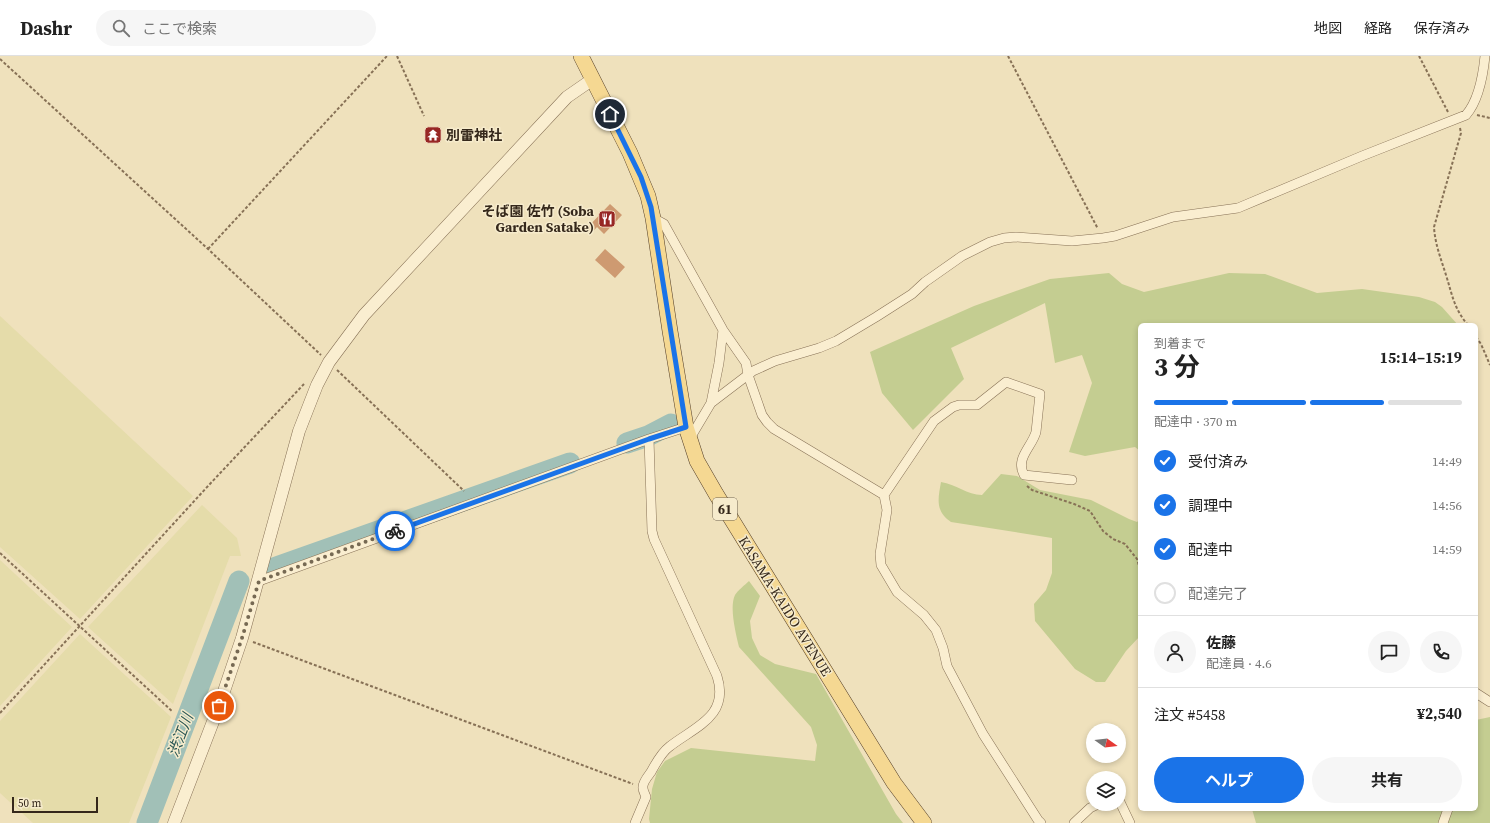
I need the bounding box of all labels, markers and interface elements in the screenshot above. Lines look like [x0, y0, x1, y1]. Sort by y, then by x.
search box [96, 10, 376, 46]
text: Dashr [20, 15, 72, 41]
icon: search [110, 17, 132, 39]
text: ここで検索 [142, 18, 217, 39]
text: 地図 [1314, 18, 1342, 38]
text: 経路 [1364, 18, 1392, 38]
text: 保存済み [1414, 18, 1470, 38]
pin [593, 97, 627, 131]
icon: home [599, 103, 621, 125]
temple icon: 別雷神社 [423, 125, 443, 145]
place label: 別雷神社 [446, 125, 502, 145]
place label: そば園 佐竹 (Soba Garden Satake) [481, 201, 595, 237]
restaurant icon: そば園 佐竹 (Soba Garden Satake) [597, 209, 617, 229]
text: 到着まで [1154, 335, 1206, 352]
text: 15:14–15:19 [1380, 347, 1462, 368]
text: 3 分 [1154, 349, 1200, 385]
text: 配達中 · 370 m [1154, 413, 1237, 430]
icon: check [1154, 450, 1176, 472]
text: 受付済み [1188, 451, 1248, 472]
text: 14:49 [1432, 453, 1462, 470]
icon: check [1154, 494, 1176, 516]
text: 調理中 [1188, 495, 1233, 516]
text: 14:56 [1432, 497, 1462, 514]
road number: 61 [713, 498, 737, 520]
courier [375, 511, 415, 551]
icon: bike [384, 520, 406, 542]
street label: KASAMA-KAIDO AVENUE [734, 532, 836, 680]
icon: check [1154, 538, 1176, 560]
text: 配達中 [1188, 539, 1233, 560]
text: 14:59 [1432, 541, 1462, 558]
text: 配達完了 [1188, 583, 1248, 604]
button: person [1154, 631, 1196, 673]
button: chat [1368, 631, 1410, 673]
button: phone [1420, 631, 1462, 673]
text: 佐藤 [1206, 632, 1236, 653]
text: 配達員 · 4.6 [1206, 655, 1272, 672]
pin [202, 689, 236, 723]
icon: bag [208, 695, 230, 717]
text: ¥2,540 [1417, 703, 1462, 724]
text: 注文 #5458 [1154, 704, 1225, 725]
water label: 渋江川 [162, 708, 199, 760]
north arrow [1086, 723, 1126, 763]
map controls [1086, 723, 1126, 811]
button: ヘルプ [1154, 757, 1304, 803]
button: 共有 [1312, 757, 1462, 803]
button: layers [1086, 771, 1126, 811]
scale bar [12, 795, 98, 814]
text: 50 m [18, 796, 41, 811]

